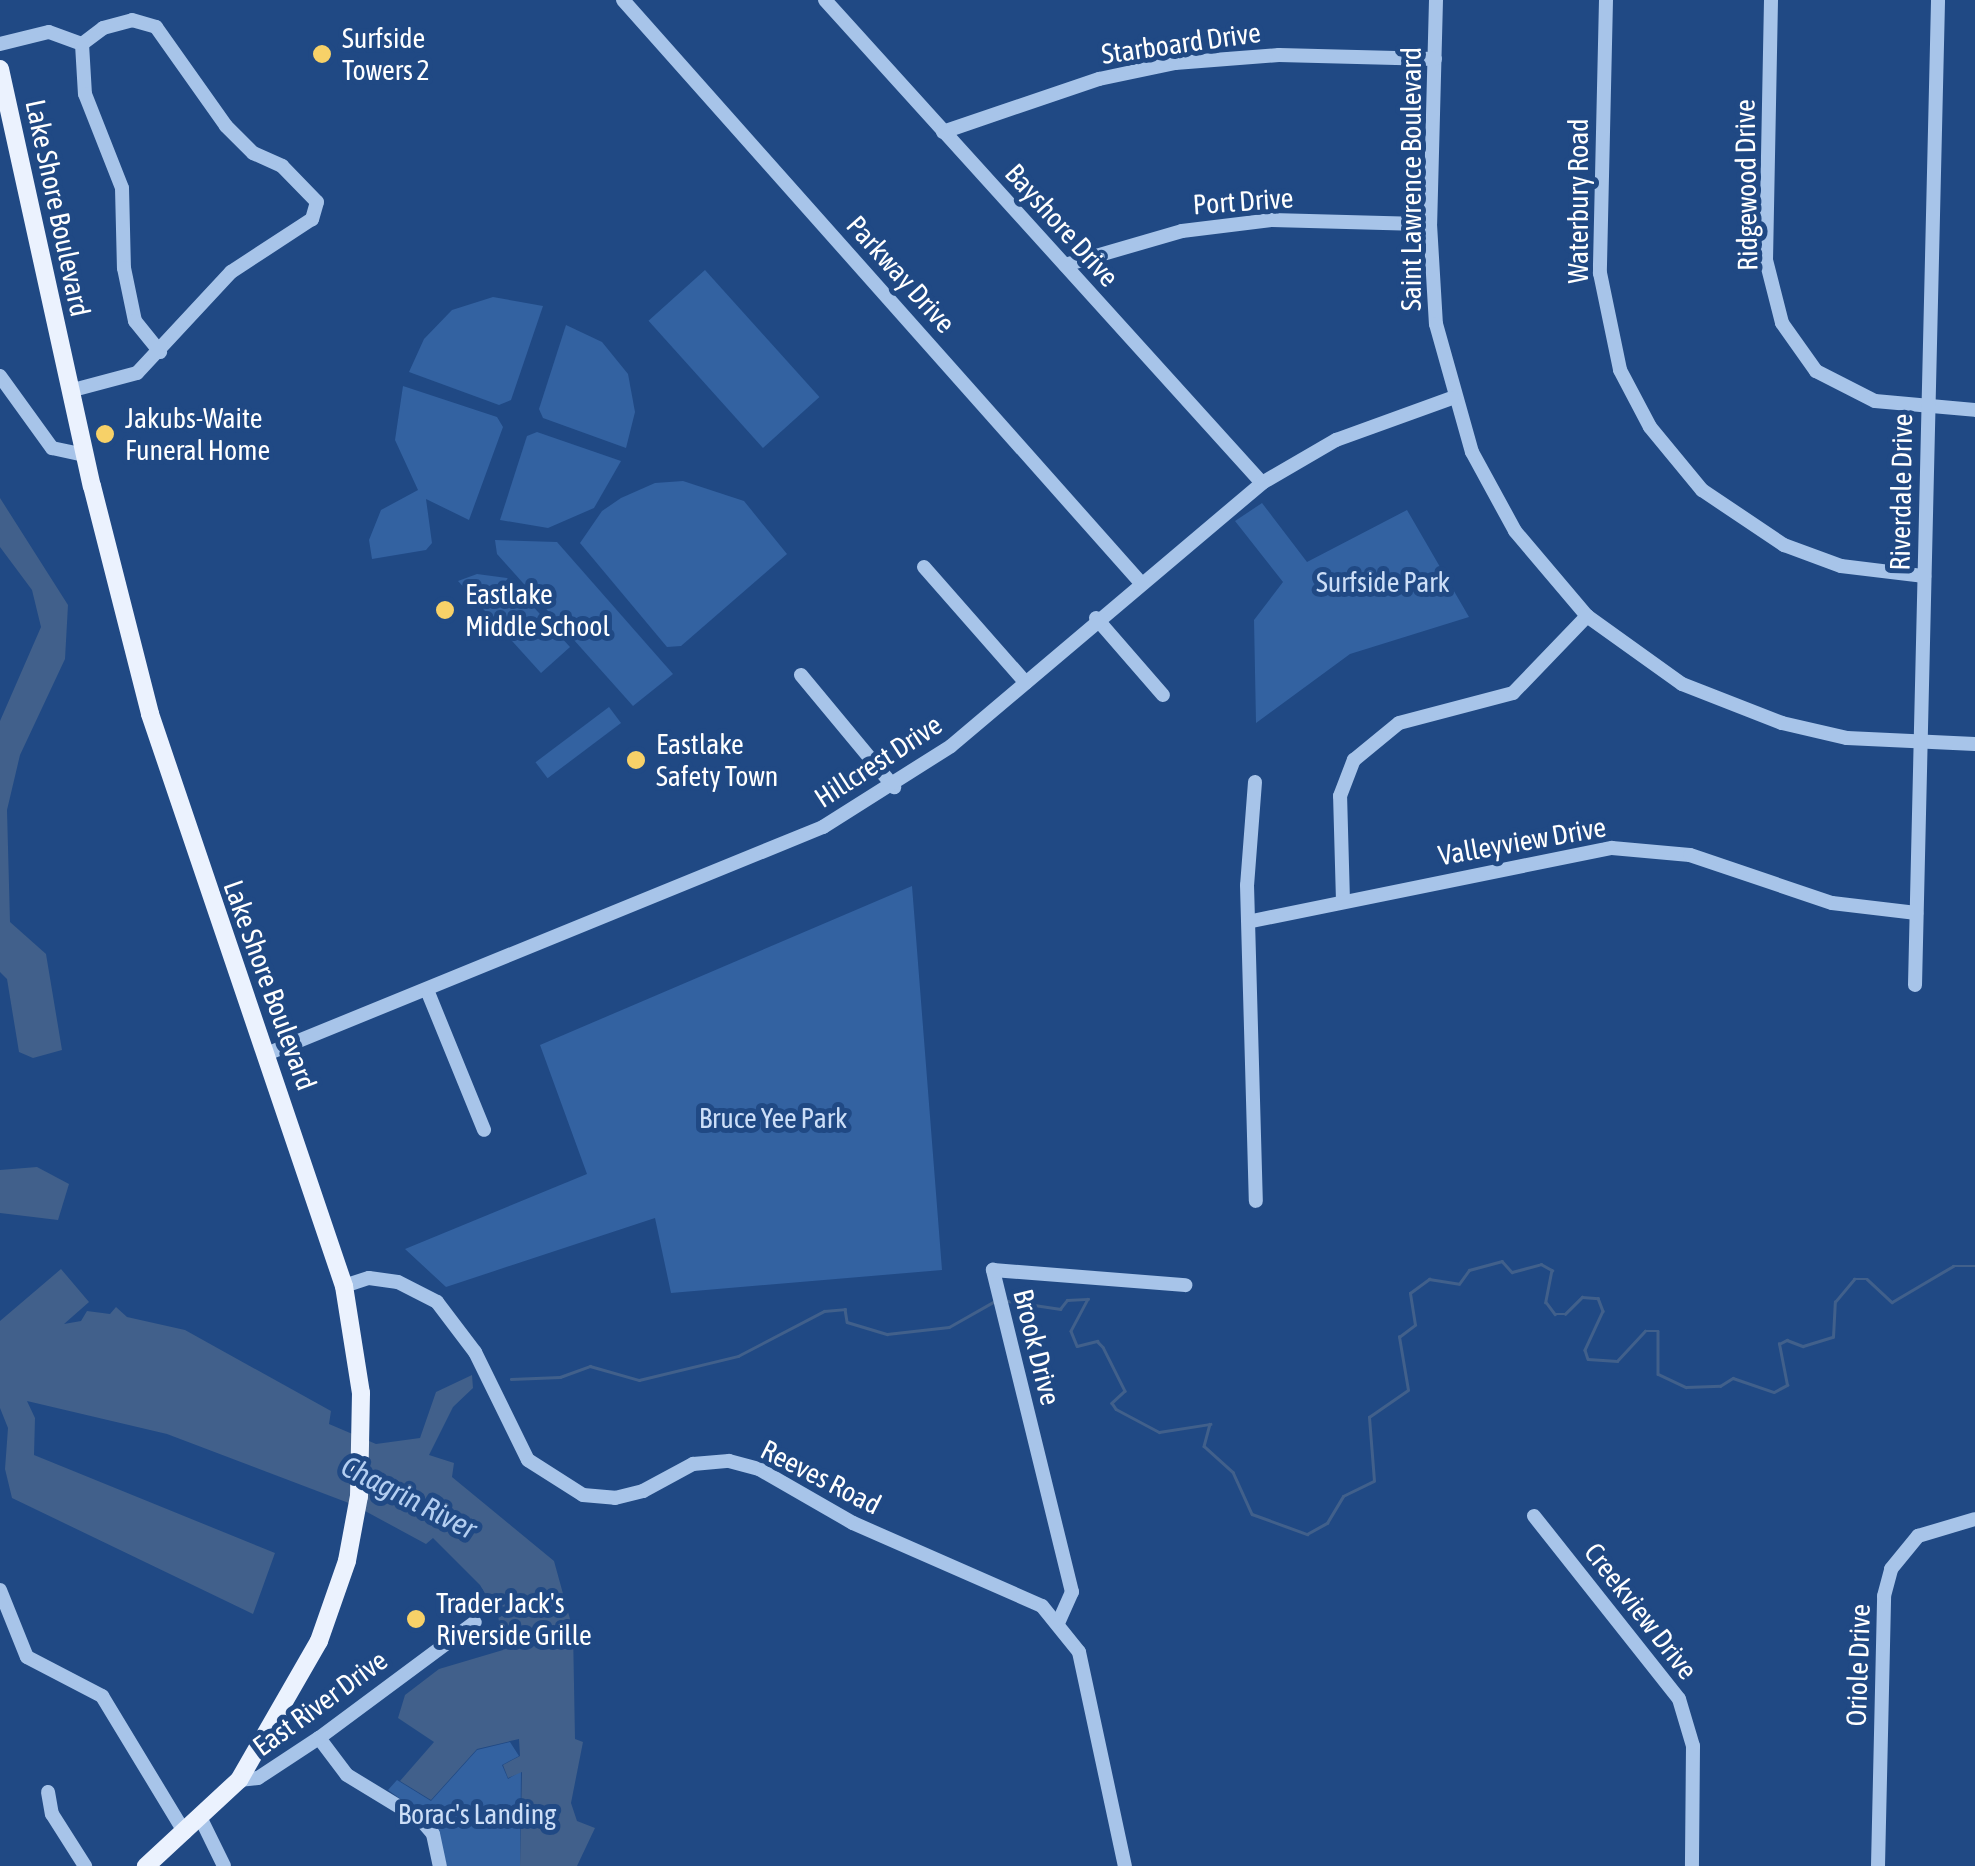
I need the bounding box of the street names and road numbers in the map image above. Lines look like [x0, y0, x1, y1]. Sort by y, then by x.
street label: Starboard Drive [1099, 15, 1263, 71]
street label: Saint Lawrence Boulevard [1394, 47, 1428, 311]
street label: Lake Shore Boulevard [19, 97, 97, 319]
street label: Ridgewood Drive [1728, 99, 1764, 271]
street label: Waterbury Road [1561, 118, 1595, 284]
street label: Bayshore Drive [998, 157, 1126, 293]
street label: Port Drive [1192, 181, 1294, 221]
street label: Parkway Drive [840, 209, 962, 339]
street label: Riverdale Drive [1883, 413, 1919, 571]
street label: Hillcrest Drive [808, 707, 948, 815]
street label: Valleyview Drive [1436, 810, 1608, 872]
street label: Lake Shore Boulevard [216, 876, 324, 1094]
street label: Brook Drive [1006, 1286, 1068, 1408]
street label: Reeves Road [755, 1432, 887, 1522]
street label: Creekview Drive [1577, 1536, 1705, 1686]
street label: Oriole Drive [1839, 1603, 1877, 1727]
street label: East River Drive [246, 1643, 394, 1763]

